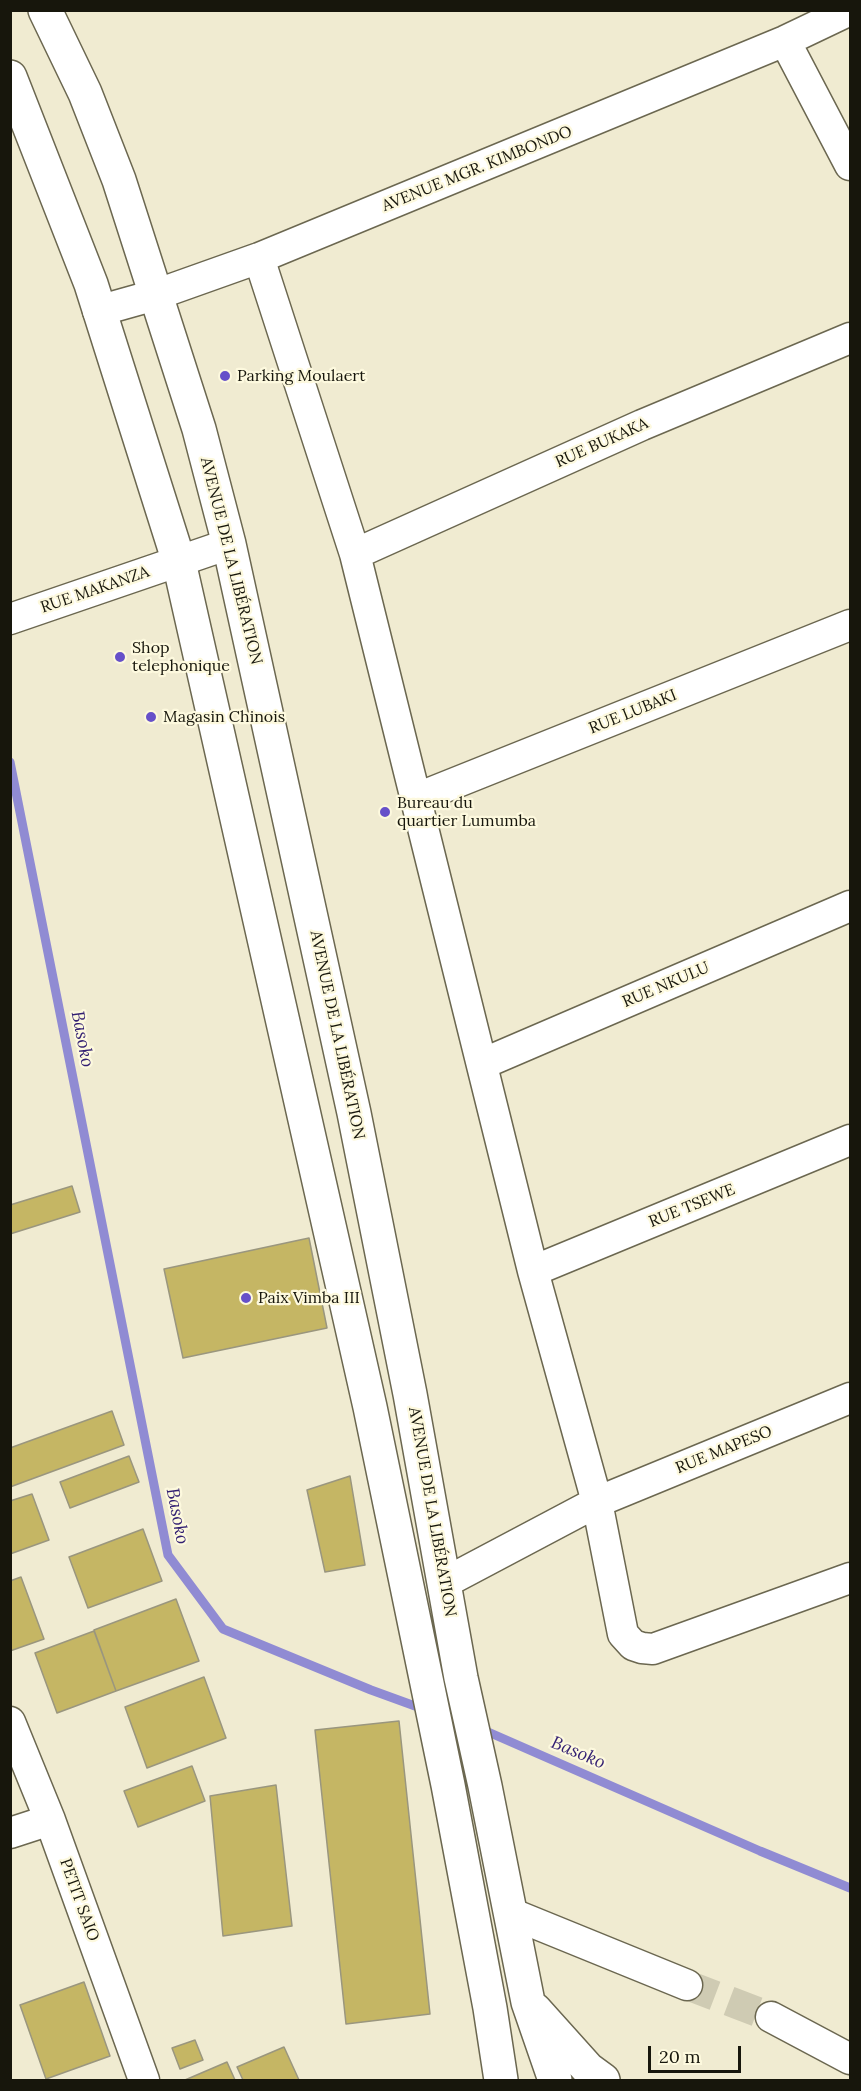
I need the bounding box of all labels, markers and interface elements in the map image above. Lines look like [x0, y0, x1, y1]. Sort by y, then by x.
street label: AVENUE MGR. KIMBONDO [379, 122, 575, 216]
place label: Parking Moulaert [237, 366, 366, 386]
marker: Parking Moulaert [218, 369, 232, 383]
street label: RUE BUKAKA [552, 414, 652, 472]
street label: AVENUE DE LA LIBÉRATION [196, 455, 266, 667]
street label: RUE MAKANZA [38, 562, 152, 618]
place label: Shop telephonique [132, 638, 230, 676]
marker: Shop telephonique [113, 650, 127, 664]
street label: RUE LUBAKI [586, 686, 680, 738]
place label: Magasin Chinois [163, 707, 285, 727]
marker: Magasin Chinois [144, 710, 158, 724]
place label: Bureau du quartier Lumumba [397, 793, 536, 831]
marker: Bureau du quartier Lumumba [378, 805, 392, 819]
street label: AVENUE DE LA LIBÉRATION [305, 929, 369, 1141]
street label: RUE NKULU [620, 958, 712, 1012]
water label: Basoko [66, 1009, 98, 1069]
street label: RUE TSEWE [646, 1180, 738, 1232]
place label: Paix Vimba III [258, 1288, 360, 1308]
marker: Paix Vimba III [239, 1291, 253, 1305]
street label: AVENUE DE LA LIBÉRATION [404, 1406, 460, 1618]
street label: RUE MAPESO [673, 1422, 775, 1478]
water label: Basoko [161, 1486, 193, 1546]
water label: Basoko [548, 1732, 608, 1774]
street label: PETIT SAIO [55, 1856, 103, 1944]
scale bar [651, 2034, 744, 2072]
text: 20 m [659, 2045, 701, 2068]

